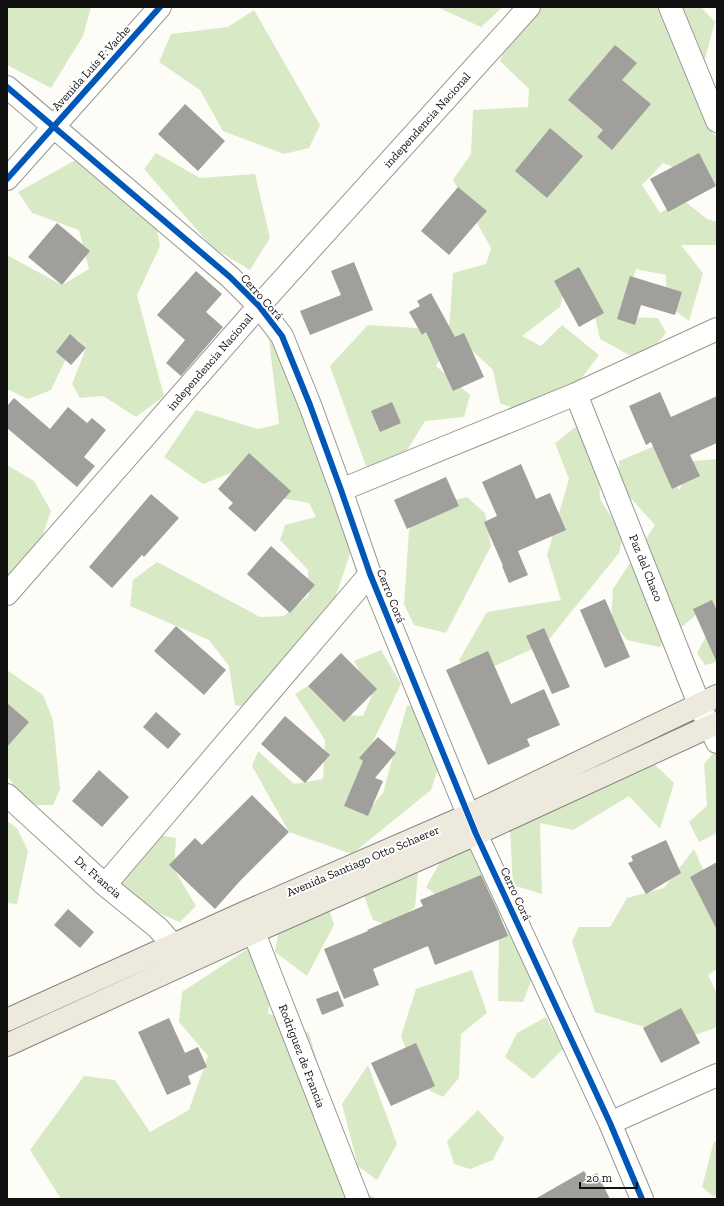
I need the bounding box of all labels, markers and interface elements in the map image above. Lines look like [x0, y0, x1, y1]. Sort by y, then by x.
street label: Avenida Luis F. Vache [49, 22, 133, 114]
street label: independencia Nacional [381, 69, 473, 171]
street label: Cerro Corá [238, 271, 286, 323]
street label: independencia Nacional [164, 311, 256, 413]
street label: Paz del Chaco [626, 532, 666, 604]
street label: Cerro Corá [374, 567, 408, 625]
street label: Avenida Santiago Otto Schaerer [285, 822, 441, 900]
street label: Dr. Francia [72, 853, 124, 901]
street label: Cerro Corá [498, 865, 534, 923]
street label: Rodríguez de Francia [276, 1002, 328, 1110]
scale bar [580, 1164, 637, 1190]
text: 20 m [586, 1171, 613, 1185]

